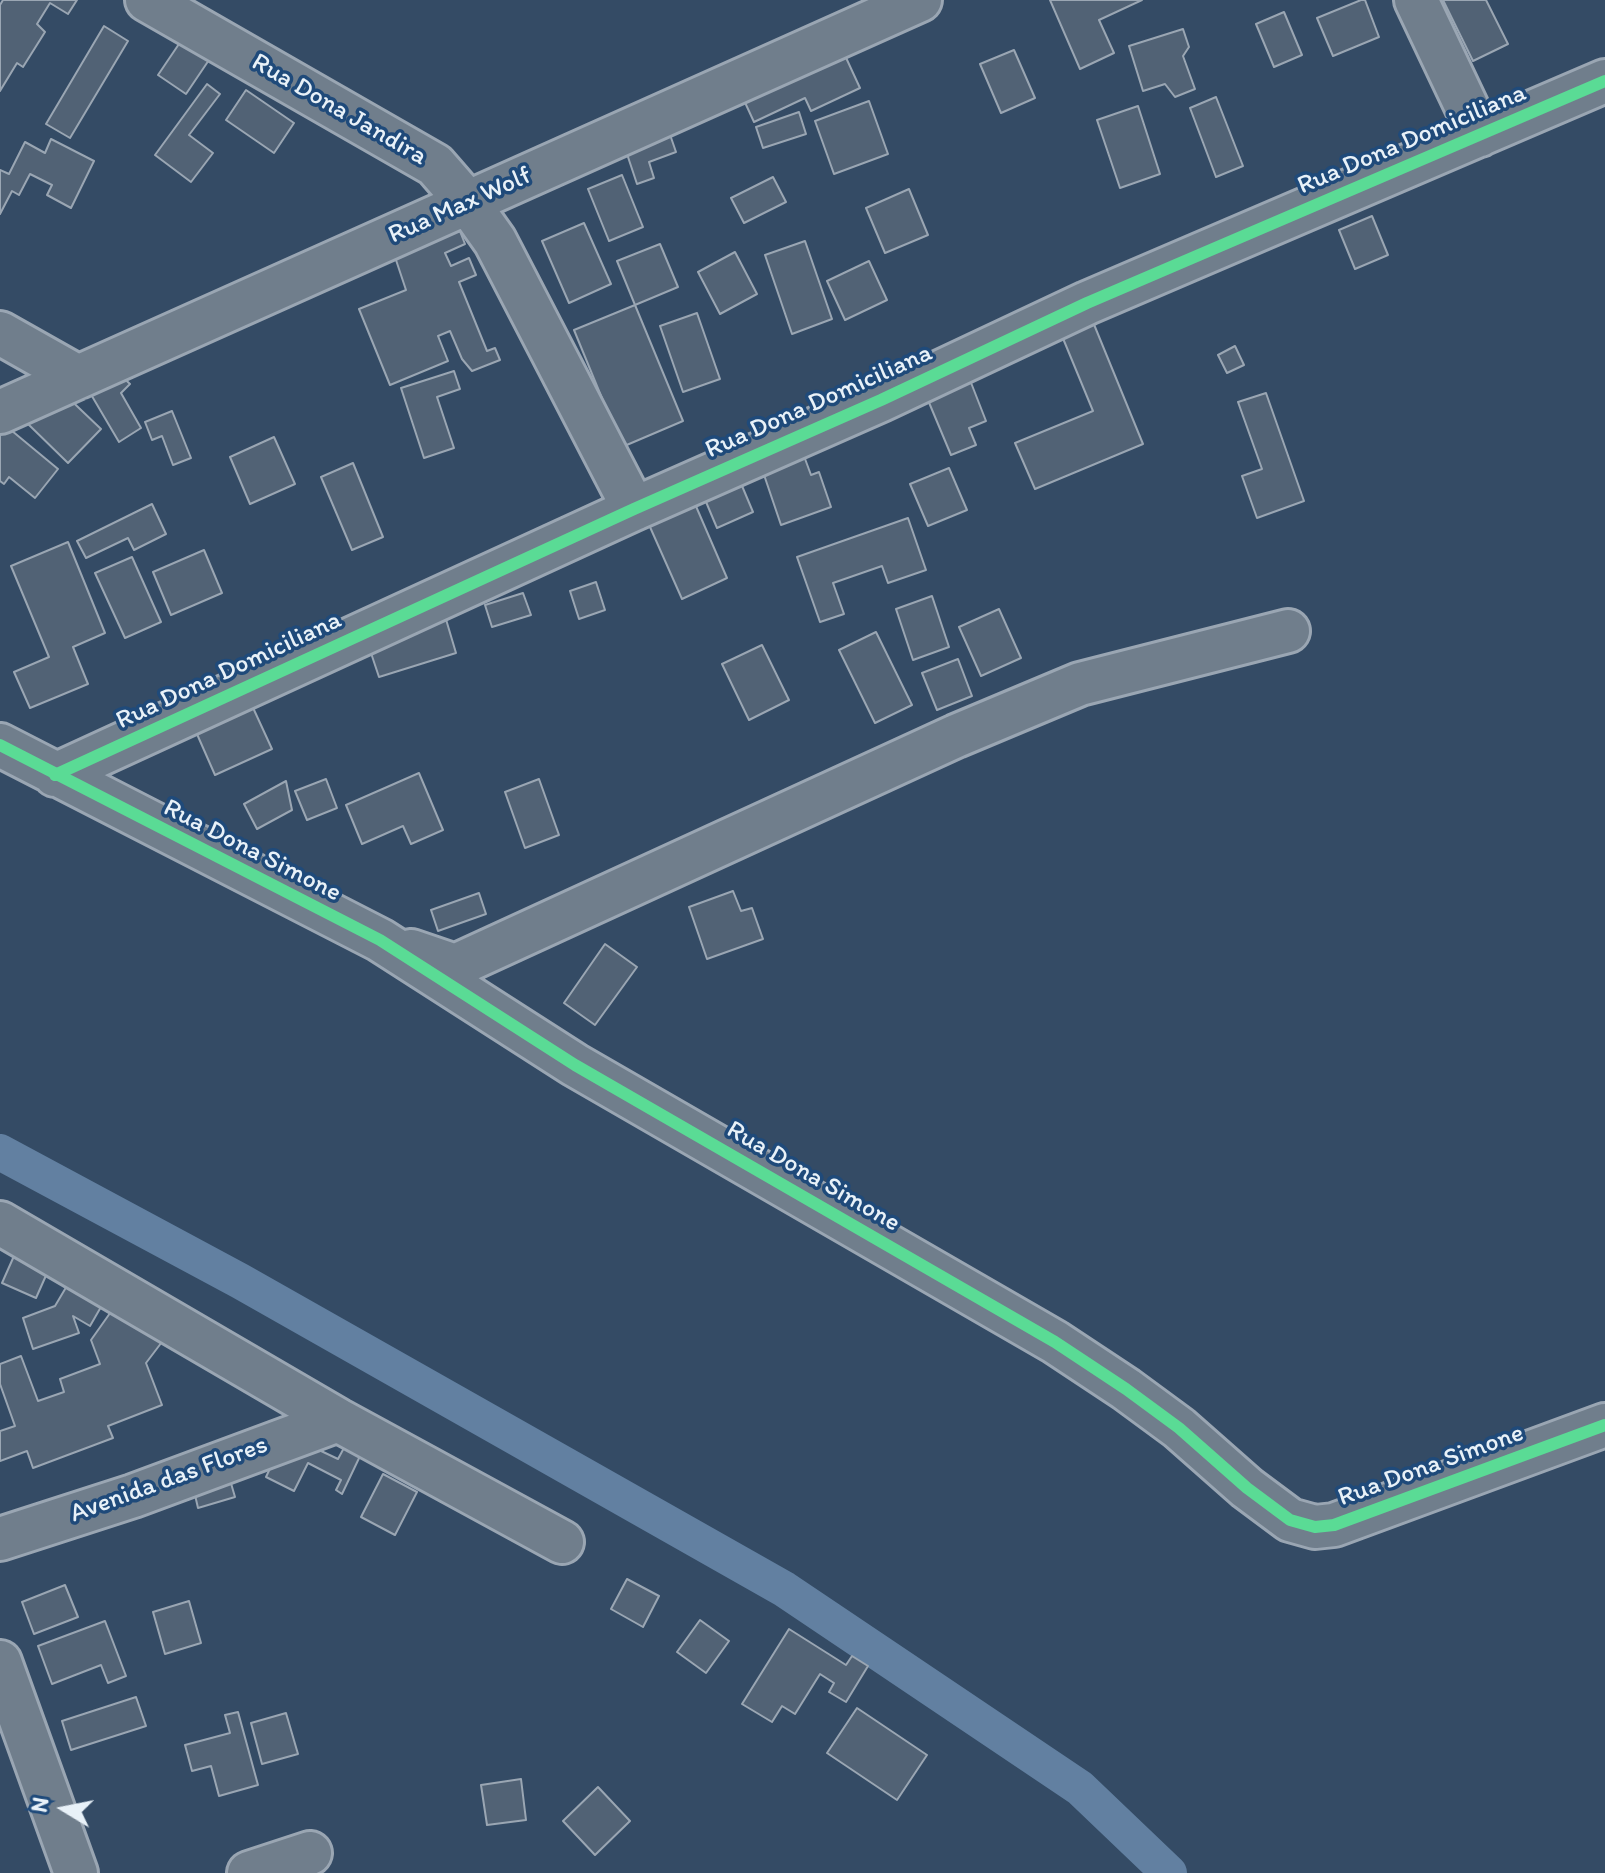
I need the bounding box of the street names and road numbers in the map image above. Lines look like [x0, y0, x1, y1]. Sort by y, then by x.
street label: Rua Dona Jandira [246, 47, 432, 173]
street label: Rua Dona Domiciliana [1293, 78, 1531, 202]
street label: Rua Max Wolf [384, 161, 536, 251]
street label: Rua Dona Domiciliana [701, 338, 937, 466]
street label: Rua Dona Domiciliana [111, 605, 347, 737]
street label: Rua Dona Simone [158, 793, 346, 909]
street label: Rua Dona Simone [721, 1115, 905, 1239]
street label: Rua Dona Simone [1334, 1418, 1528, 1514]
street label: Avenida das Flores [66, 1430, 272, 1530]

